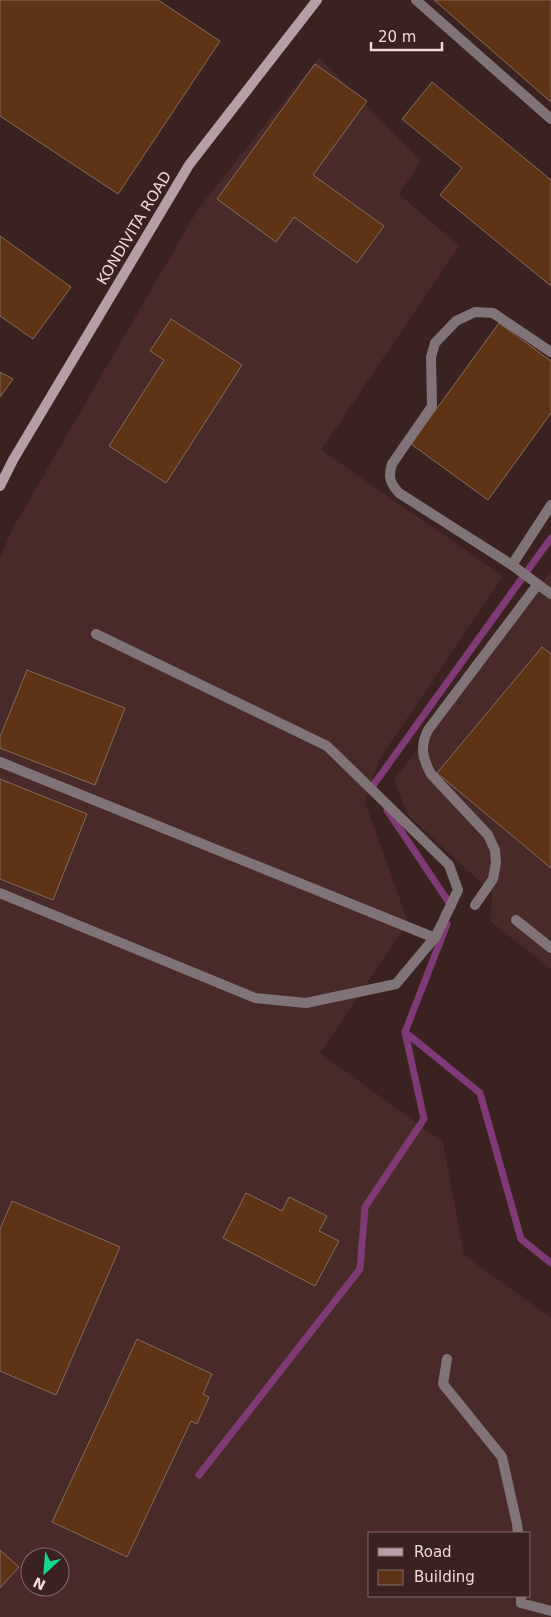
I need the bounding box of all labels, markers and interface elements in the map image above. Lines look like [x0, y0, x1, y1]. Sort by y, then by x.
scale bar [371, 20, 442, 52]
text: 20 m [378, 28, 416, 46]
street label: KONDIVITA ROAD [93, 168, 175, 288]
legend [368, 1532, 531, 1597]
text: Road [414, 1543, 452, 1561]
north arrow [20, 1547, 70, 1597]
text: Building [414, 1568, 475, 1586]
text: N [31, 1574, 48, 1593]

